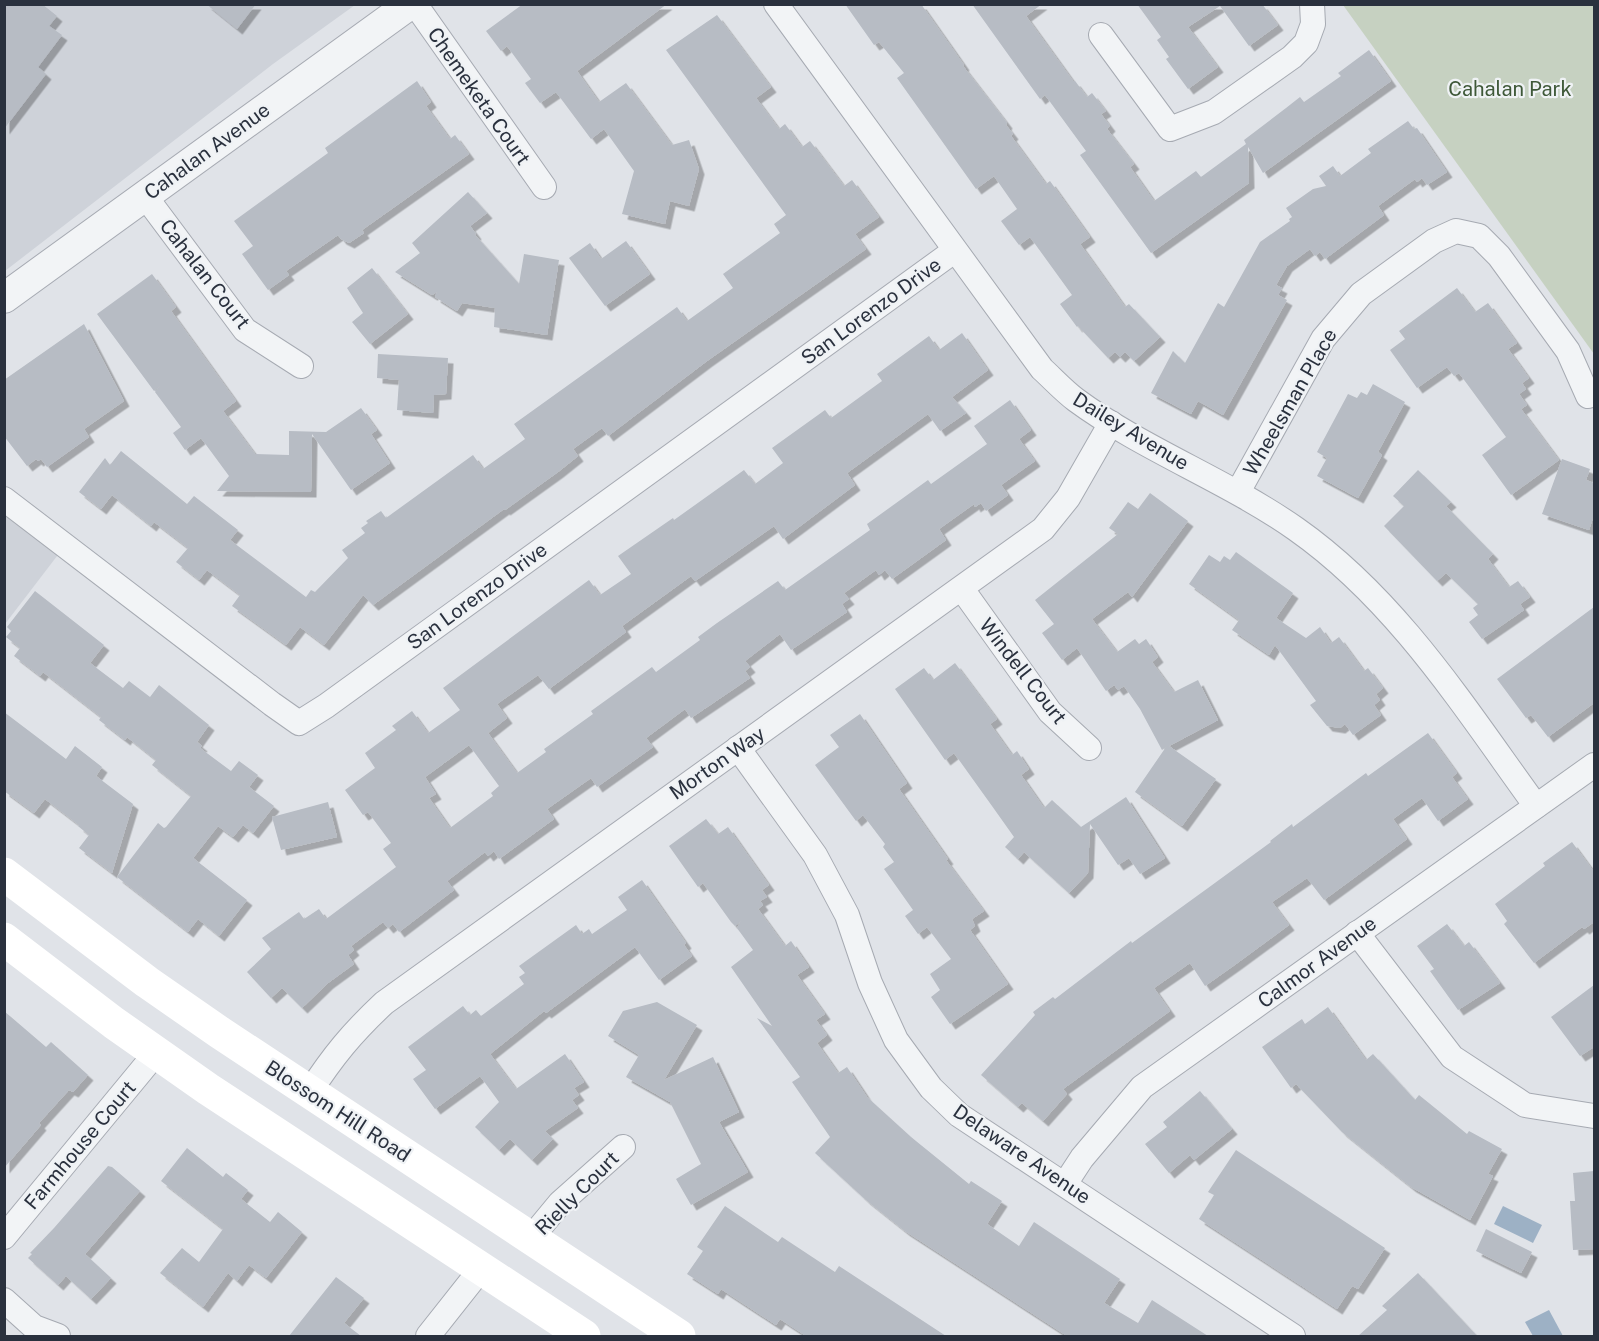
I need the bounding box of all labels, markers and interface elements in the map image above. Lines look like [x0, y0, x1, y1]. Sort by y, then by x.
street label: Chemeketa Court [423, 23, 535, 169]
park label: Cahalan Park [1448, 77, 1572, 101]
street label: Cahalan Avenue [140, 97, 274, 205]
street label: Cahalan Court [155, 214, 255, 334]
street label: San Lorenzo Drive [796, 252, 946, 370]
street label: Wheelsman Place [1238, 324, 1342, 480]
street label: Dailey Avenue [1069, 387, 1193, 475]
street label: San Lorenzo Drive [402, 537, 552, 655]
street label: Windell Court [974, 613, 1072, 729]
street label: Morton Way [665, 721, 770, 805]
street label: Calmor Avenue [1253, 911, 1381, 1013]
street label: Blossom Hill Road [261, 1055, 415, 1167]
street label: Farmhouse Court [19, 1076, 141, 1214]
street label: Delaware Avenue [949, 1099, 1095, 1209]
street label: Rielly Court [530, 1146, 624, 1240]

